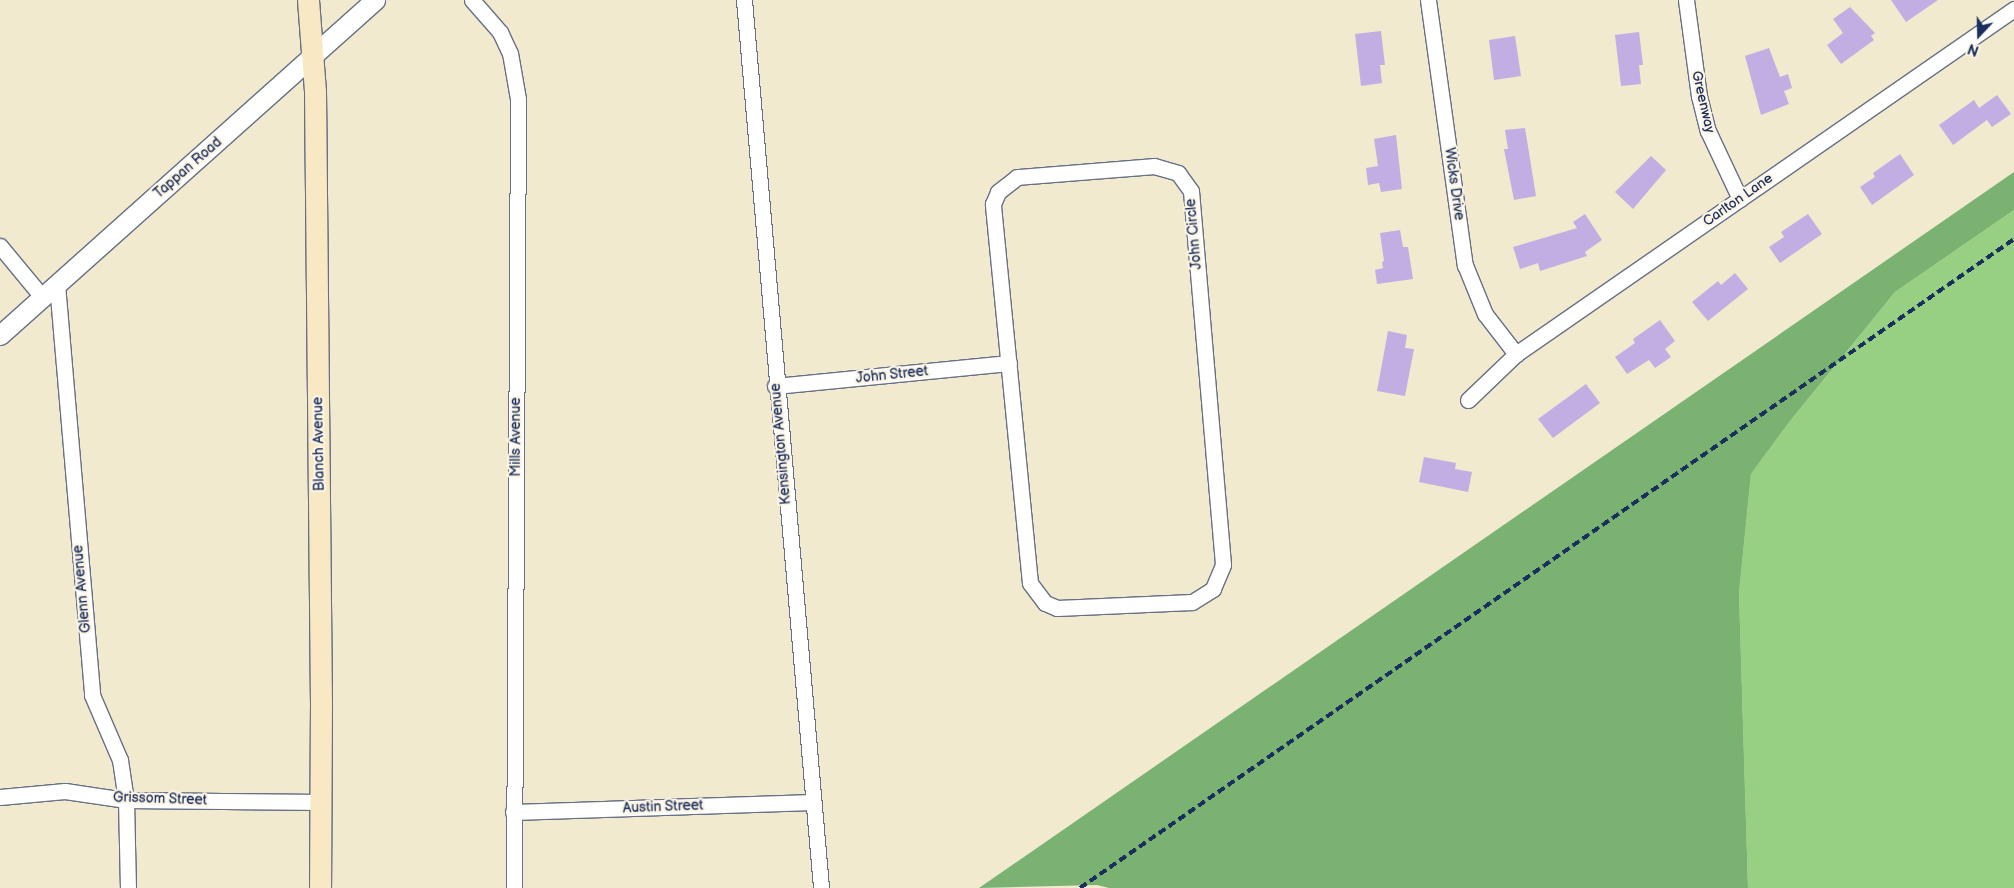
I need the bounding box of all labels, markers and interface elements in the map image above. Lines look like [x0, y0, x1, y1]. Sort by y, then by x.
north arrow [1954, 10, 2004, 60]
text: N [1965, 40, 1981, 59]
street label: Greenway [1688, 69, 1718, 135]
street label: Tappan Road [151, 134, 225, 202]
street label: Wicks Drive [1441, 147, 1467, 221]
street label: Carlton Lane [1700, 170, 1776, 230]
street label: John Circle [1183, 198, 1205, 270]
street label: John Street [855, 363, 929, 387]
street label: Kensington Avenue [767, 383, 795, 505]
street label: Blanch Avenue [310, 397, 328, 491]
street label: Mills Avenue [508, 397, 524, 477]
street label: Glenn Avenue [70, 544, 94, 634]
street label: Grissom Street [113, 789, 207, 809]
street label: Austin Street [622, 797, 704, 817]

